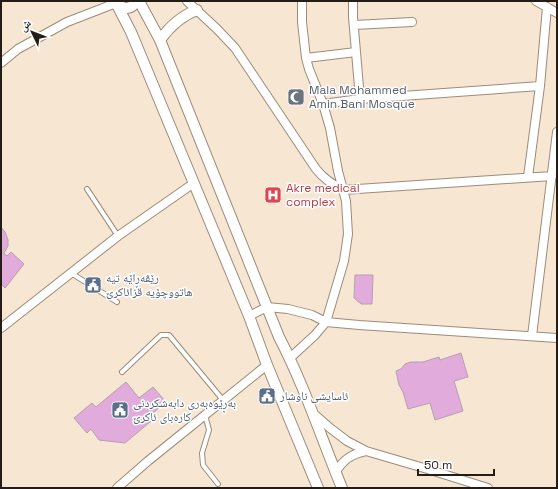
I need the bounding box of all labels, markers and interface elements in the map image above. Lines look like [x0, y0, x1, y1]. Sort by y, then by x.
north arrow [12, 12, 52, 52]
text: ش [16, 16, 35, 35]
place label: Mala Mohammed Amin Bani Mosque [309, 82, 415, 112]
mosque icon: Mala Mohammed Amin Bani Mosque [286, 87, 306, 107]
place label: Akre medical complex [286, 180, 360, 210]
hospital icon: Akre medical complex [263, 185, 283, 205]
place label: رێڤەڕاێە تیە هاتووچۆیە قزائاکرێ [106, 270, 193, 300]
public building icon: رێڤەڕاێە تیە هاتووچۆیە قزائاکرێ [83, 275, 103, 295]
public building icon: ئاسايشى ناوشار [257, 386, 277, 406]
place label: ئاسايشى ناوشار [279, 388, 348, 404]
place label: بەڕێوەبەری دابەشکردنی کارەبای ئاکرێ [133, 395, 236, 425]
public building icon: بەڕێوەبەری دابەشکردنی کارەبای ئاکرێ [110, 400, 130, 420]
scale bar [418, 451, 494, 477]
text: 50 m [424, 457, 452, 473]

